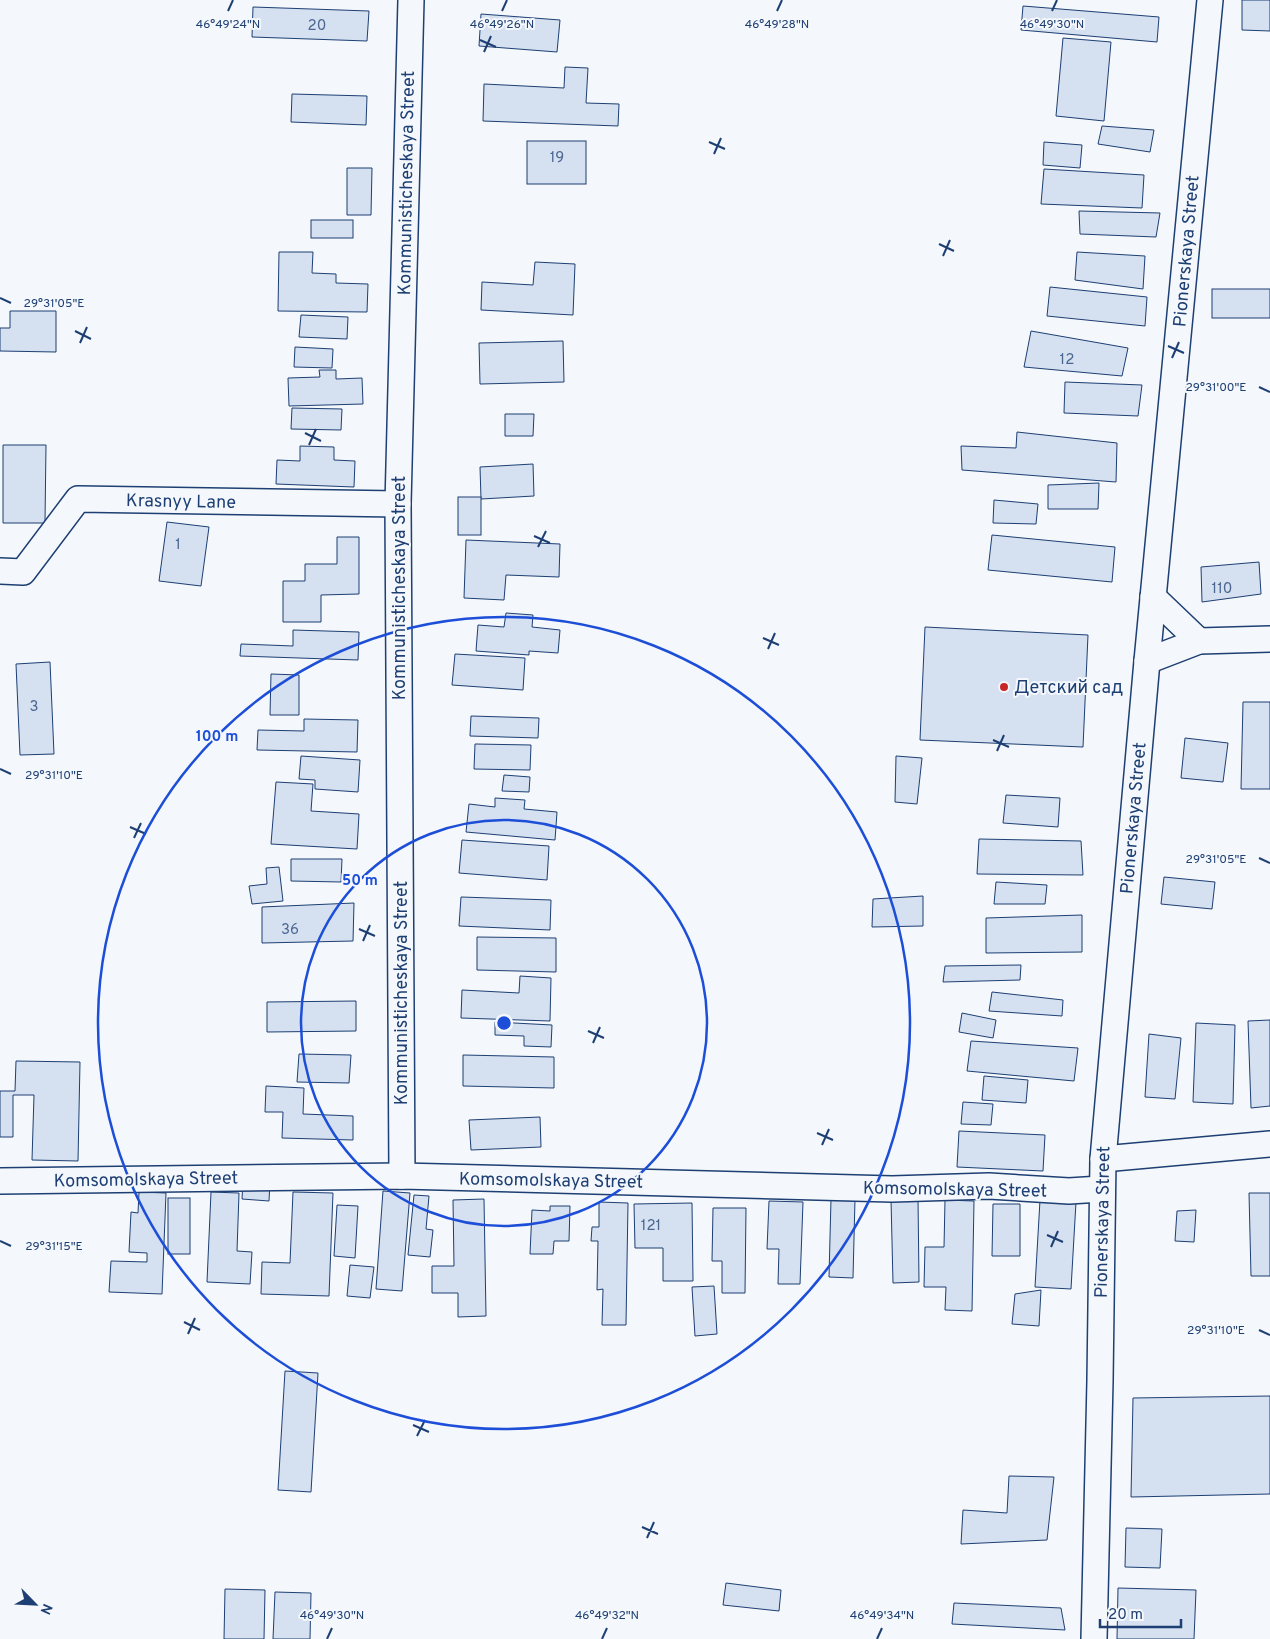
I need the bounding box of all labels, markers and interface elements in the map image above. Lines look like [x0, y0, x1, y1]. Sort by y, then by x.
text: 46°49'24"N [196, 17, 260, 33]
house number: 20 [308, 17, 326, 36]
text: 46°49'26"N [470, 17, 534, 33]
text: 46°49'28"N [745, 17, 809, 33]
text: 46°49'30"N [1020, 17, 1084, 33]
street label: Kommunisticheskaya Street [394, 71, 421, 296]
house number: 19 [550, 149, 564, 168]
street label: Pionerskaya Street [1169, 174, 1206, 328]
text: 29°31'05"E [24, 296, 84, 312]
house number: 12 [1060, 351, 1074, 370]
text: 29°31'00"E [1186, 380, 1247, 396]
street label: Kommunisticheskaya Street [389, 476, 412, 700]
street label: Krasnyy Lane [126, 490, 236, 515]
house number: 1 [175, 536, 181, 555]
house number: 110 [1212, 580, 1232, 599]
place label: Детский сад [1014, 677, 1123, 700]
marker: Детский сад [998, 681, 1010, 693]
house number: 3 [29, 698, 39, 717]
text: 100 m [196, 728, 238, 747]
street label: Pionerskaya Street [1116, 741, 1153, 895]
text: 29°31'10"E [25, 768, 83, 784]
text: 29°31'05"E [1186, 852, 1246, 868]
text: 50 m [342, 872, 378, 891]
street label: Kommunisticheskaya Street [391, 881, 414, 1105]
house number: 36 [281, 921, 299, 940]
centre of rings [495, 1014, 513, 1032]
street label: Pionerskaya Street [1091, 1146, 1116, 1298]
street label: Komsomolskaya Street [54, 1167, 238, 1194]
street label: Komsomolskaya Street [459, 1168, 643, 1195]
street label: Komsomolskaya Street [863, 1177, 1047, 1204]
house number: 121 [641, 1217, 661, 1236]
text: 29°31'15"E [25, 1239, 83, 1255]
text: 29°31'10"E [1187, 1323, 1245, 1339]
north arrow [10, 1579, 60, 1629]
scale bar [1100, 1596, 1181, 1628]
text: N [36, 1601, 55, 1617]
text: 20 m [1108, 1606, 1143, 1625]
text: 46°49'30"N [300, 1608, 364, 1624]
text: 46°49'32"N [575, 1608, 639, 1624]
text: 46°49'34"N [850, 1608, 914, 1624]

